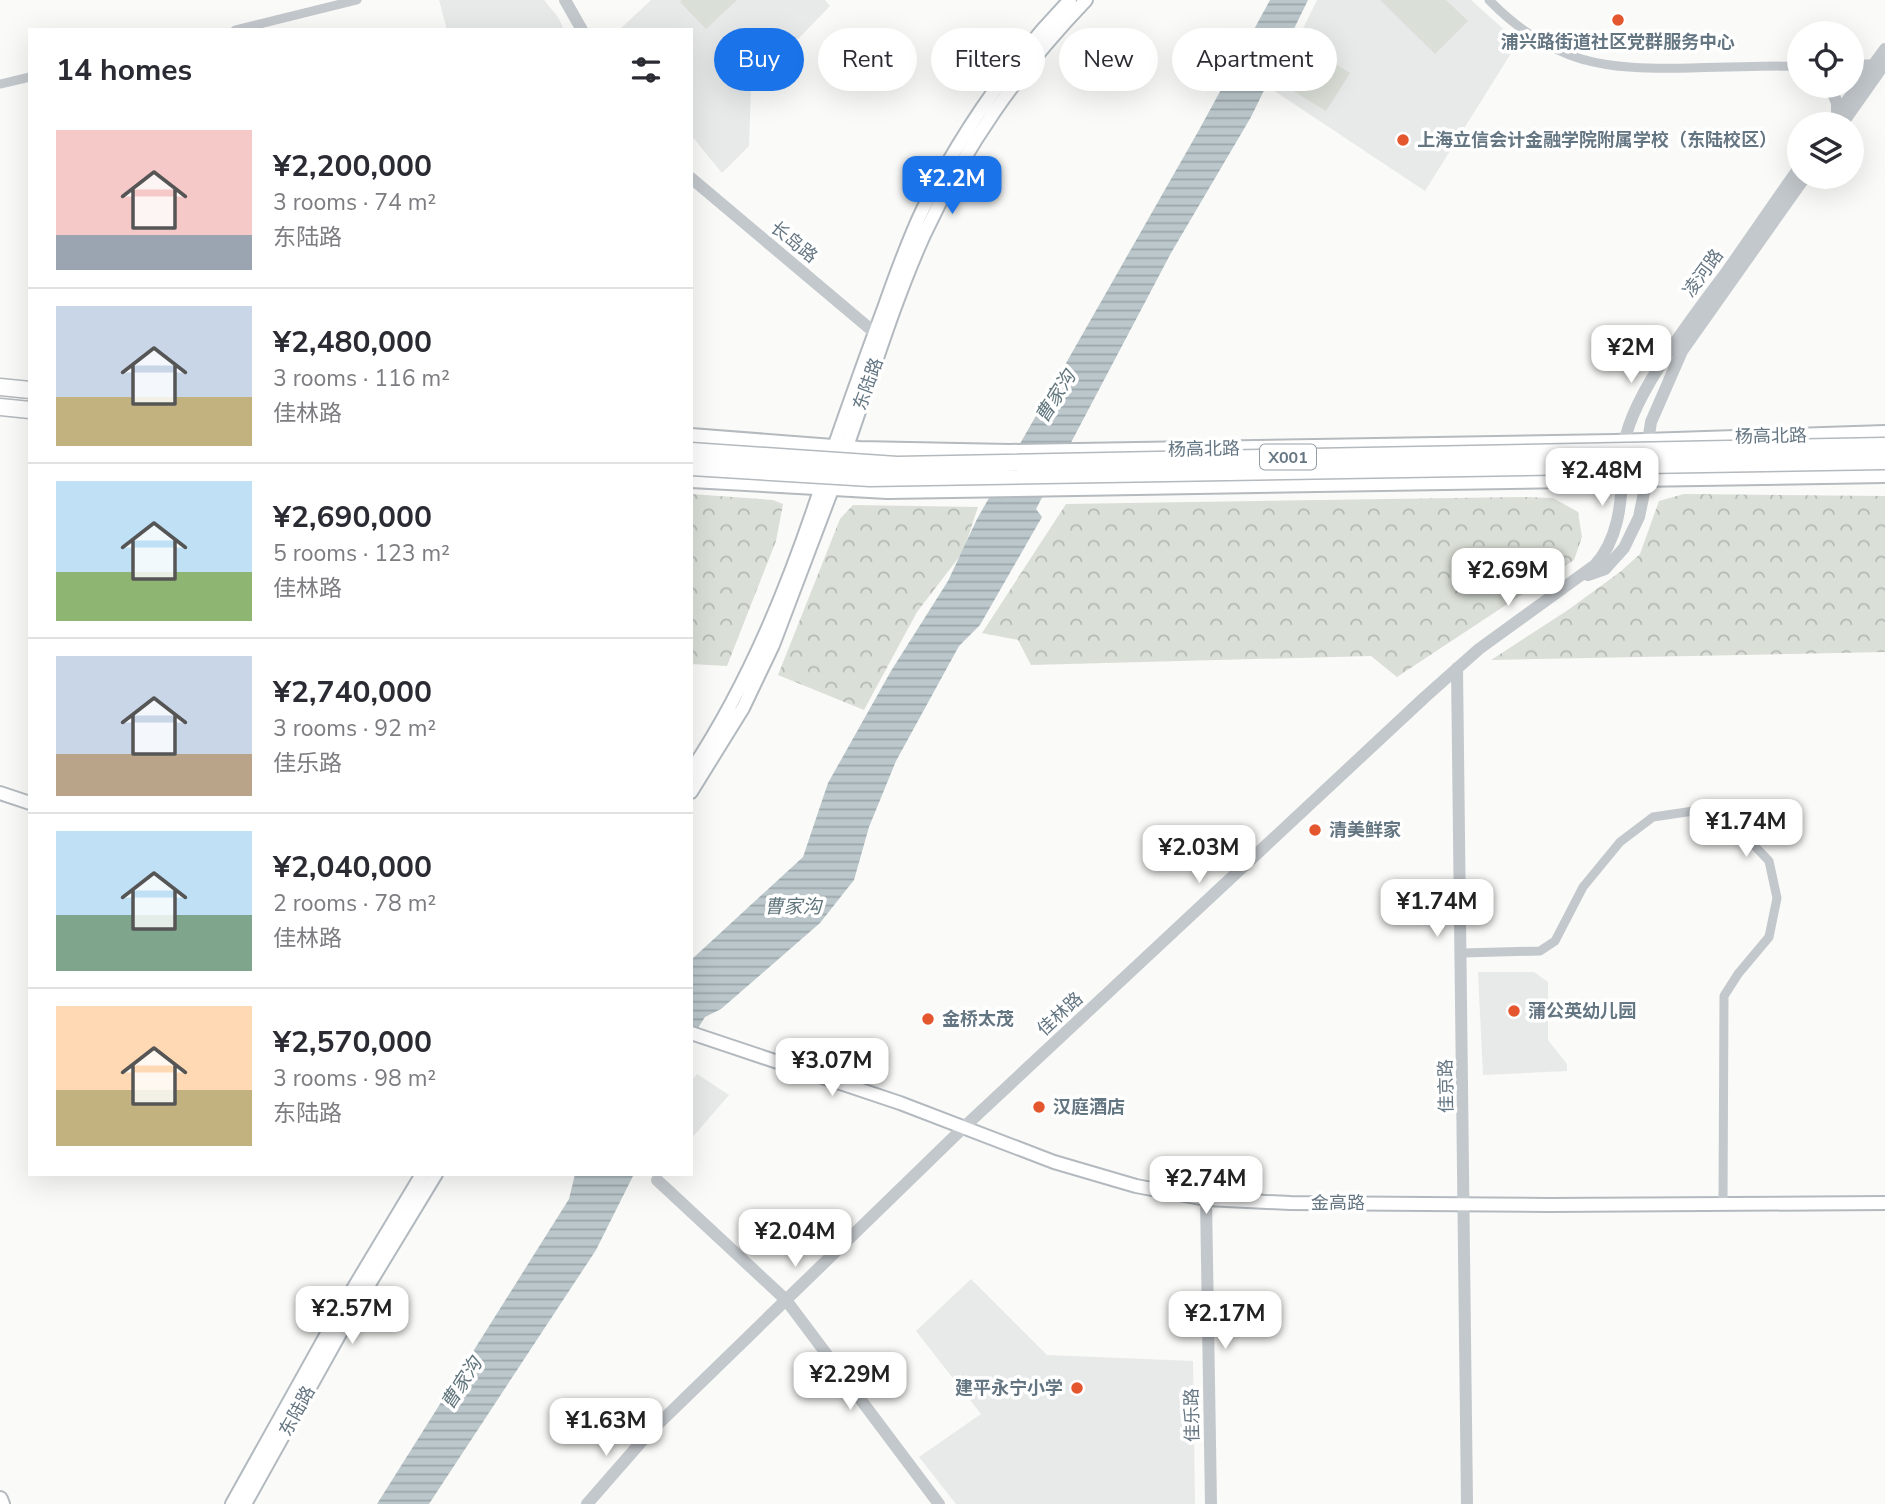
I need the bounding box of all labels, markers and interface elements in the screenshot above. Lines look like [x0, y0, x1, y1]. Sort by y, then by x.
marker: 浦兴路街道社区党群服务中心 [1610, 12, 1626, 28]
map controls [1787, 21, 1864, 189]
button: locate [1787, 21, 1864, 98]
chip: Buy [714, 28, 804, 91]
chip: Rent [818, 28, 917, 91]
chip: Filters [931, 28, 1045, 91]
chip: New [1059, 28, 1158, 91]
chip: Apartment [1172, 28, 1337, 91]
place label: 浦兴路街道社区党群服务中心 [1501, 30, 1735, 54]
text: 14 homes [56, 50, 192, 91]
icon: filters [627, 51, 665, 89]
button: layers [1787, 112, 1864, 189]
place label: 上海立信会计金融学院附属学校（东陆校区） [1417, 128, 1777, 152]
marker: 上海立信会计金融学院附属学校（东陆校区） [1395, 132, 1411, 148]
text: ¥2,200,000 [273, 146, 432, 187]
pin: ¥2.2M [903, 156, 1001, 216]
icon: home [112, 158, 196, 242]
text: ¥2.2M [918, 163, 986, 194]
text: 3 rooms · 74 m² [273, 187, 436, 218]
street label: 长岛路 [765, 216, 823, 268]
text: 东陆路 [273, 222, 342, 253]
street label: 凌河路 [1677, 244, 1729, 302]
text: ¥2,480,000 [273, 322, 432, 363]
pin: ¥2M [1597, 326, 1665, 385]
text: ¥2M [1607, 332, 1655, 363]
icon: home [112, 334, 196, 418]
street label: 东陆路 [847, 355, 889, 413]
text: 3 rooms · 116 m² [273, 363, 450, 394]
water label: 曹家沟 [1030, 364, 1083, 428]
text: 佳林路 [273, 398, 342, 429]
street label: 杨高北路 [1735, 423, 1807, 449]
street label: 杨高北路 [1168, 436, 1240, 462]
road number: X001 [1260, 445, 1316, 470]
pin: ¥2.48M [1545, 448, 1659, 508]
text: ¥2.48M [1562, 455, 1642, 486]
text: ¥2,690,000 [273, 497, 432, 538]
icon: home [112, 509, 196, 593]
text: 5 rooms · 123 m² [273, 538, 450, 569]
pin: ¥2.69M [1451, 548, 1565, 608]
text: ¥2.69M [1468, 555, 1548, 586]
text: 佳林路 [273, 573, 342, 604]
text: ¥2,740,000 [273, 672, 432, 713]
icon: home [112, 684, 196, 768]
text: 3 rooms · 92 m² [273, 713, 436, 744]
text: 佳乐路 [273, 748, 342, 779]
pin: ¥1.74M [1689, 800, 1803, 859]
text: ¥1.74M [1706, 806, 1786, 837]
place label: 清美鲜家 [1329, 818, 1401, 842]
marker: 清美鲜家 [1307, 822, 1323, 838]
pin: ¥2.03M [1142, 826, 1256, 885]
text: ¥2.03M [1159, 832, 1239, 863]
text: ¥2,040,000 [273, 847, 432, 888]
icon: home [112, 859, 196, 943]
pin: ¥1.74M [1380, 880, 1494, 939]
text: ¥1.74M [1397, 886, 1477, 917]
text: 2 rooms · 78 m² [273, 888, 436, 919]
water label: 曹家沟 [764, 894, 823, 920]
text: 佳林路 [273, 923, 342, 954]
street label: 佳林路 [1032, 987, 1088, 1041]
place label: 蒲公英幼儿园 [1528, 999, 1636, 1023]
marker: 蒲公英幼儿园 [1506, 1003, 1522, 1019]
place label: 金桥太茂 [942, 1007, 1014, 1031]
marker: 金桥太茂 [920, 1011, 936, 1027]
text: ¥2,570,000 [273, 1022, 432, 1063]
icon: home [112, 1034, 196, 1118]
pin: ¥3.07M [775, 1038, 889, 1098]
text: ¥3.07M [792, 1045, 872, 1076]
street label: 佳京路 [1434, 1059, 1458, 1113]
text: 3 rooms · 98 m² [273, 1063, 436, 1094]
place label: 汉庭酒店 [1053, 1095, 1125, 1119]
text: 东陆路 [273, 1098, 342, 1129]
marker: 汉庭酒店 [1031, 1099, 1047, 1115]
pin: ¥2.74M [1149, 1156, 1263, 1216]
text: ¥2.74M [1166, 1163, 1246, 1194]
street label: 金高路 [1311, 1191, 1365, 1215]
pin: ¥2.04M [738, 1210, 852, 1269]
text: ¥2.04M [755, 1216, 835, 1247]
pin: ¥2.57M [295, 1286, 409, 1346]
pin: ¥2.17M [1168, 1292, 1282, 1351]
text: ¥2.57M [312, 1293, 392, 1324]
text: ¥2.17M [1185, 1298, 1265, 1329]
water label: 曹家沟 [435, 1351, 489, 1415]
pin: ¥2.29M [793, 1352, 907, 1412]
text: ¥2.29M [810, 1359, 890, 1390]
place label: 建平永宁小学 [955, 1376, 1063, 1400]
marker: 建平永宁小学 [1069, 1380, 1085, 1396]
street label: 东陆路 [273, 1382, 321, 1440]
street label: 佳乐路 [1180, 1388, 1204, 1442]
pin: ¥1.63M [549, 1398, 663, 1458]
text: ¥1.63M [566, 1405, 646, 1436]

